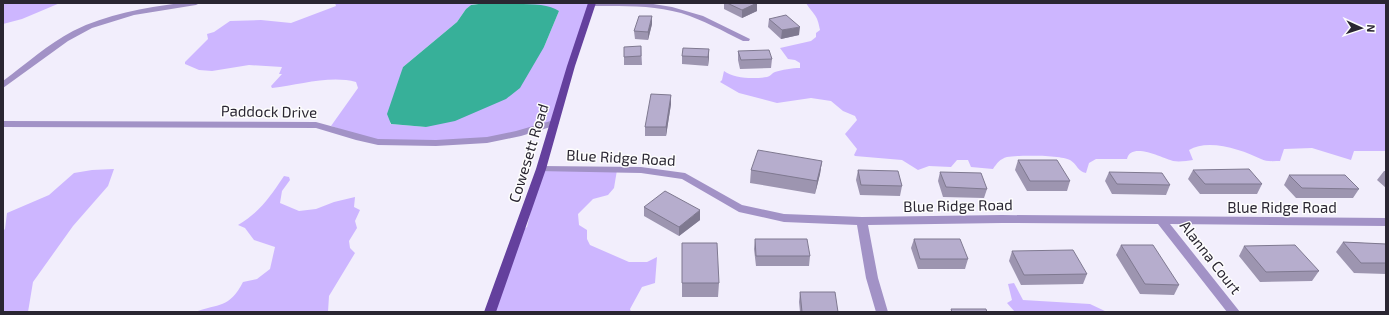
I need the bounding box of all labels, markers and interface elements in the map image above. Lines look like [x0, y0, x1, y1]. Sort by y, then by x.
north arrow [1341, 8, 1381, 48]
text: N [1365, 24, 1378, 33]
street label: Paddock Drive [221, 101, 317, 121]
street label: Cowesett Road [504, 101, 552, 205]
street label: Blue Ridge Road [566, 145, 676, 169]
street label: Blue Ridge Road [903, 195, 1013, 215]
street label: Blue Ridge Road [1227, 198, 1337, 216]
street label: Alanna Court [1177, 217, 1245, 298]

